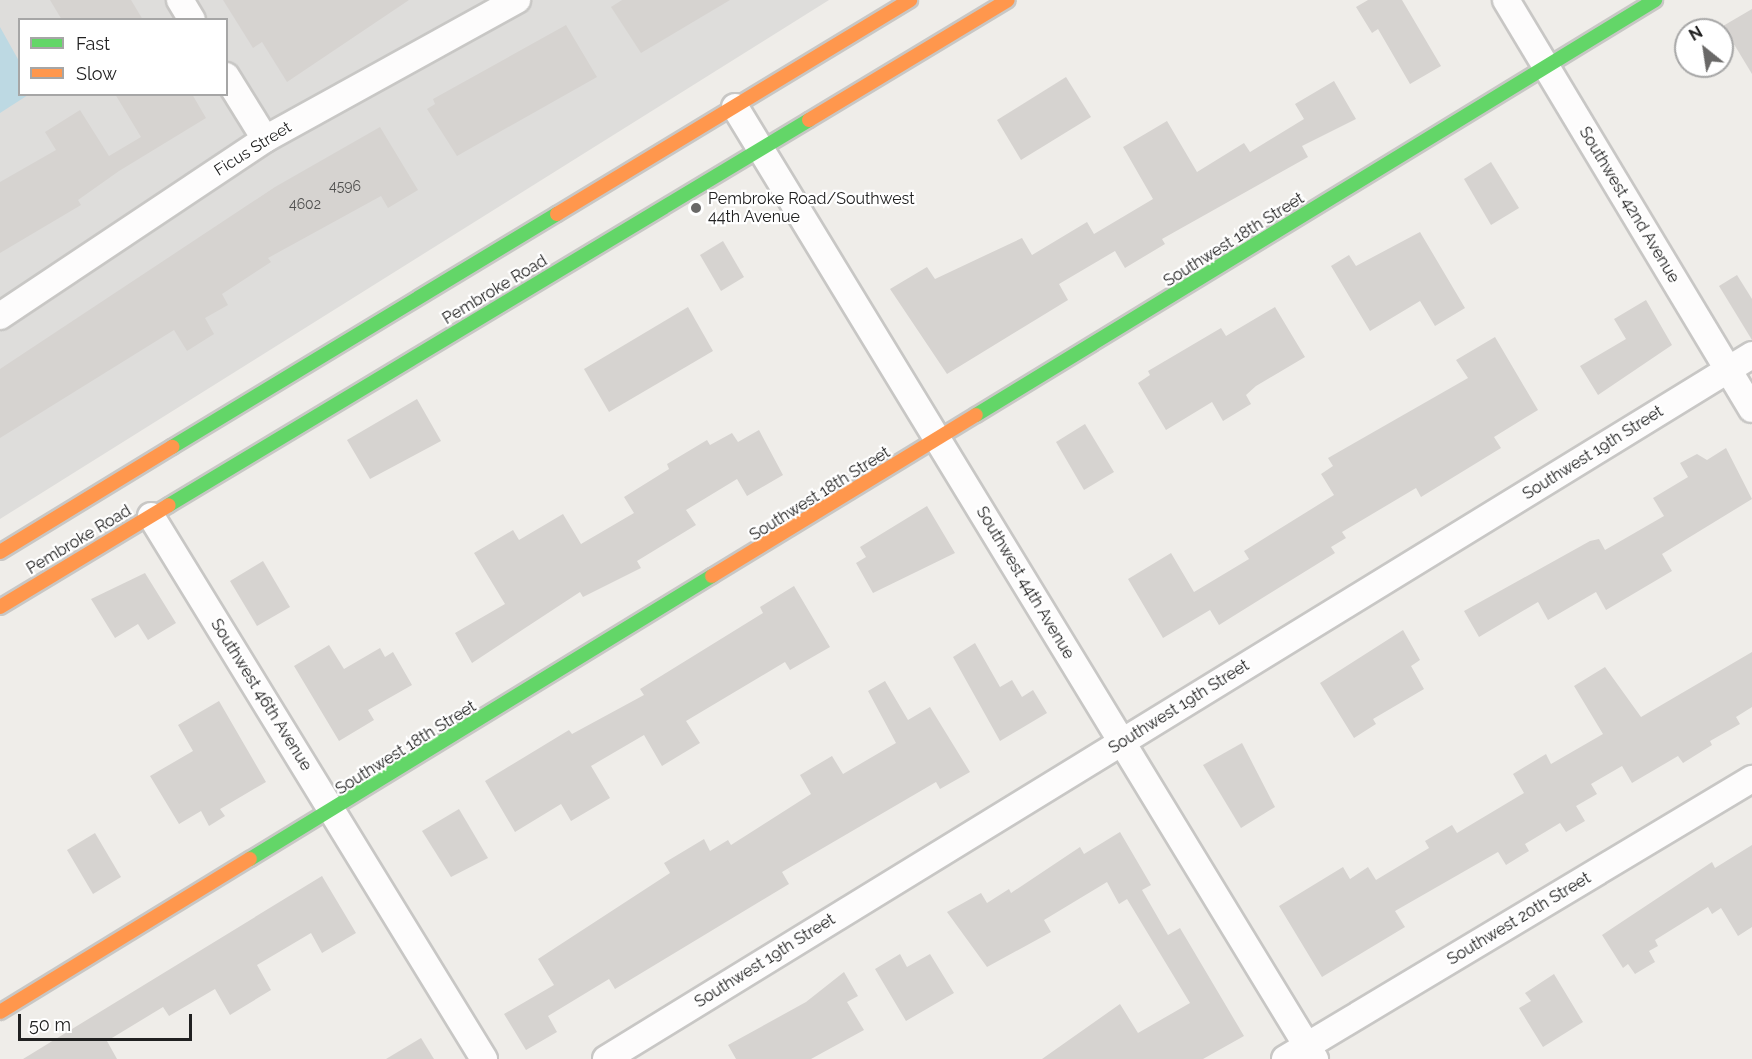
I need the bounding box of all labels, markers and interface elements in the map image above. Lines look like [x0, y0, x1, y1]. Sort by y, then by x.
legend [18, 18, 228, 96]
north arrow [1674, 18, 1734, 78]
text: N [1686, 22, 1706, 45]
text: Fast [76, 33, 110, 54]
text: Slow [76, 63, 117, 84]
street label: Ficus Street [211, 118, 295, 180]
street label: Southwest 42nd Avenue [1575, 123, 1683, 287]
house number: 4596 [329, 178, 361, 194]
place label: Pembroke Road/Southwest 44th Avenue [708, 189, 915, 227]
street label: Southwest 18th Street [1160, 189, 1308, 291]
house number: 4602 [289, 196, 321, 212]
marker: Pembroke Road/Southwest 44th Avenue [689, 201, 703, 215]
street label: Pembroke Road [439, 251, 551, 329]
street label: Southwest 19th Street [1519, 402, 1667, 504]
street label: Southwest 18th Street [746, 443, 894, 545]
street label: Pembroke Road [23, 501, 135, 579]
street label: Southwest 44th Avenue [972, 503, 1078, 663]
street label: Southwest 46th Avenue [206, 615, 316, 775]
street label: Southwest 19th Street [1105, 656, 1253, 758]
street label: Southwest 18th Street [332, 697, 480, 799]
street label: Southwest 20th Street [1444, 869, 1594, 969]
street label: Southwest 19th Street [691, 910, 839, 1012]
scale bar [21, 1002, 195, 1040]
text: 50 m [29, 1014, 71, 1035]

